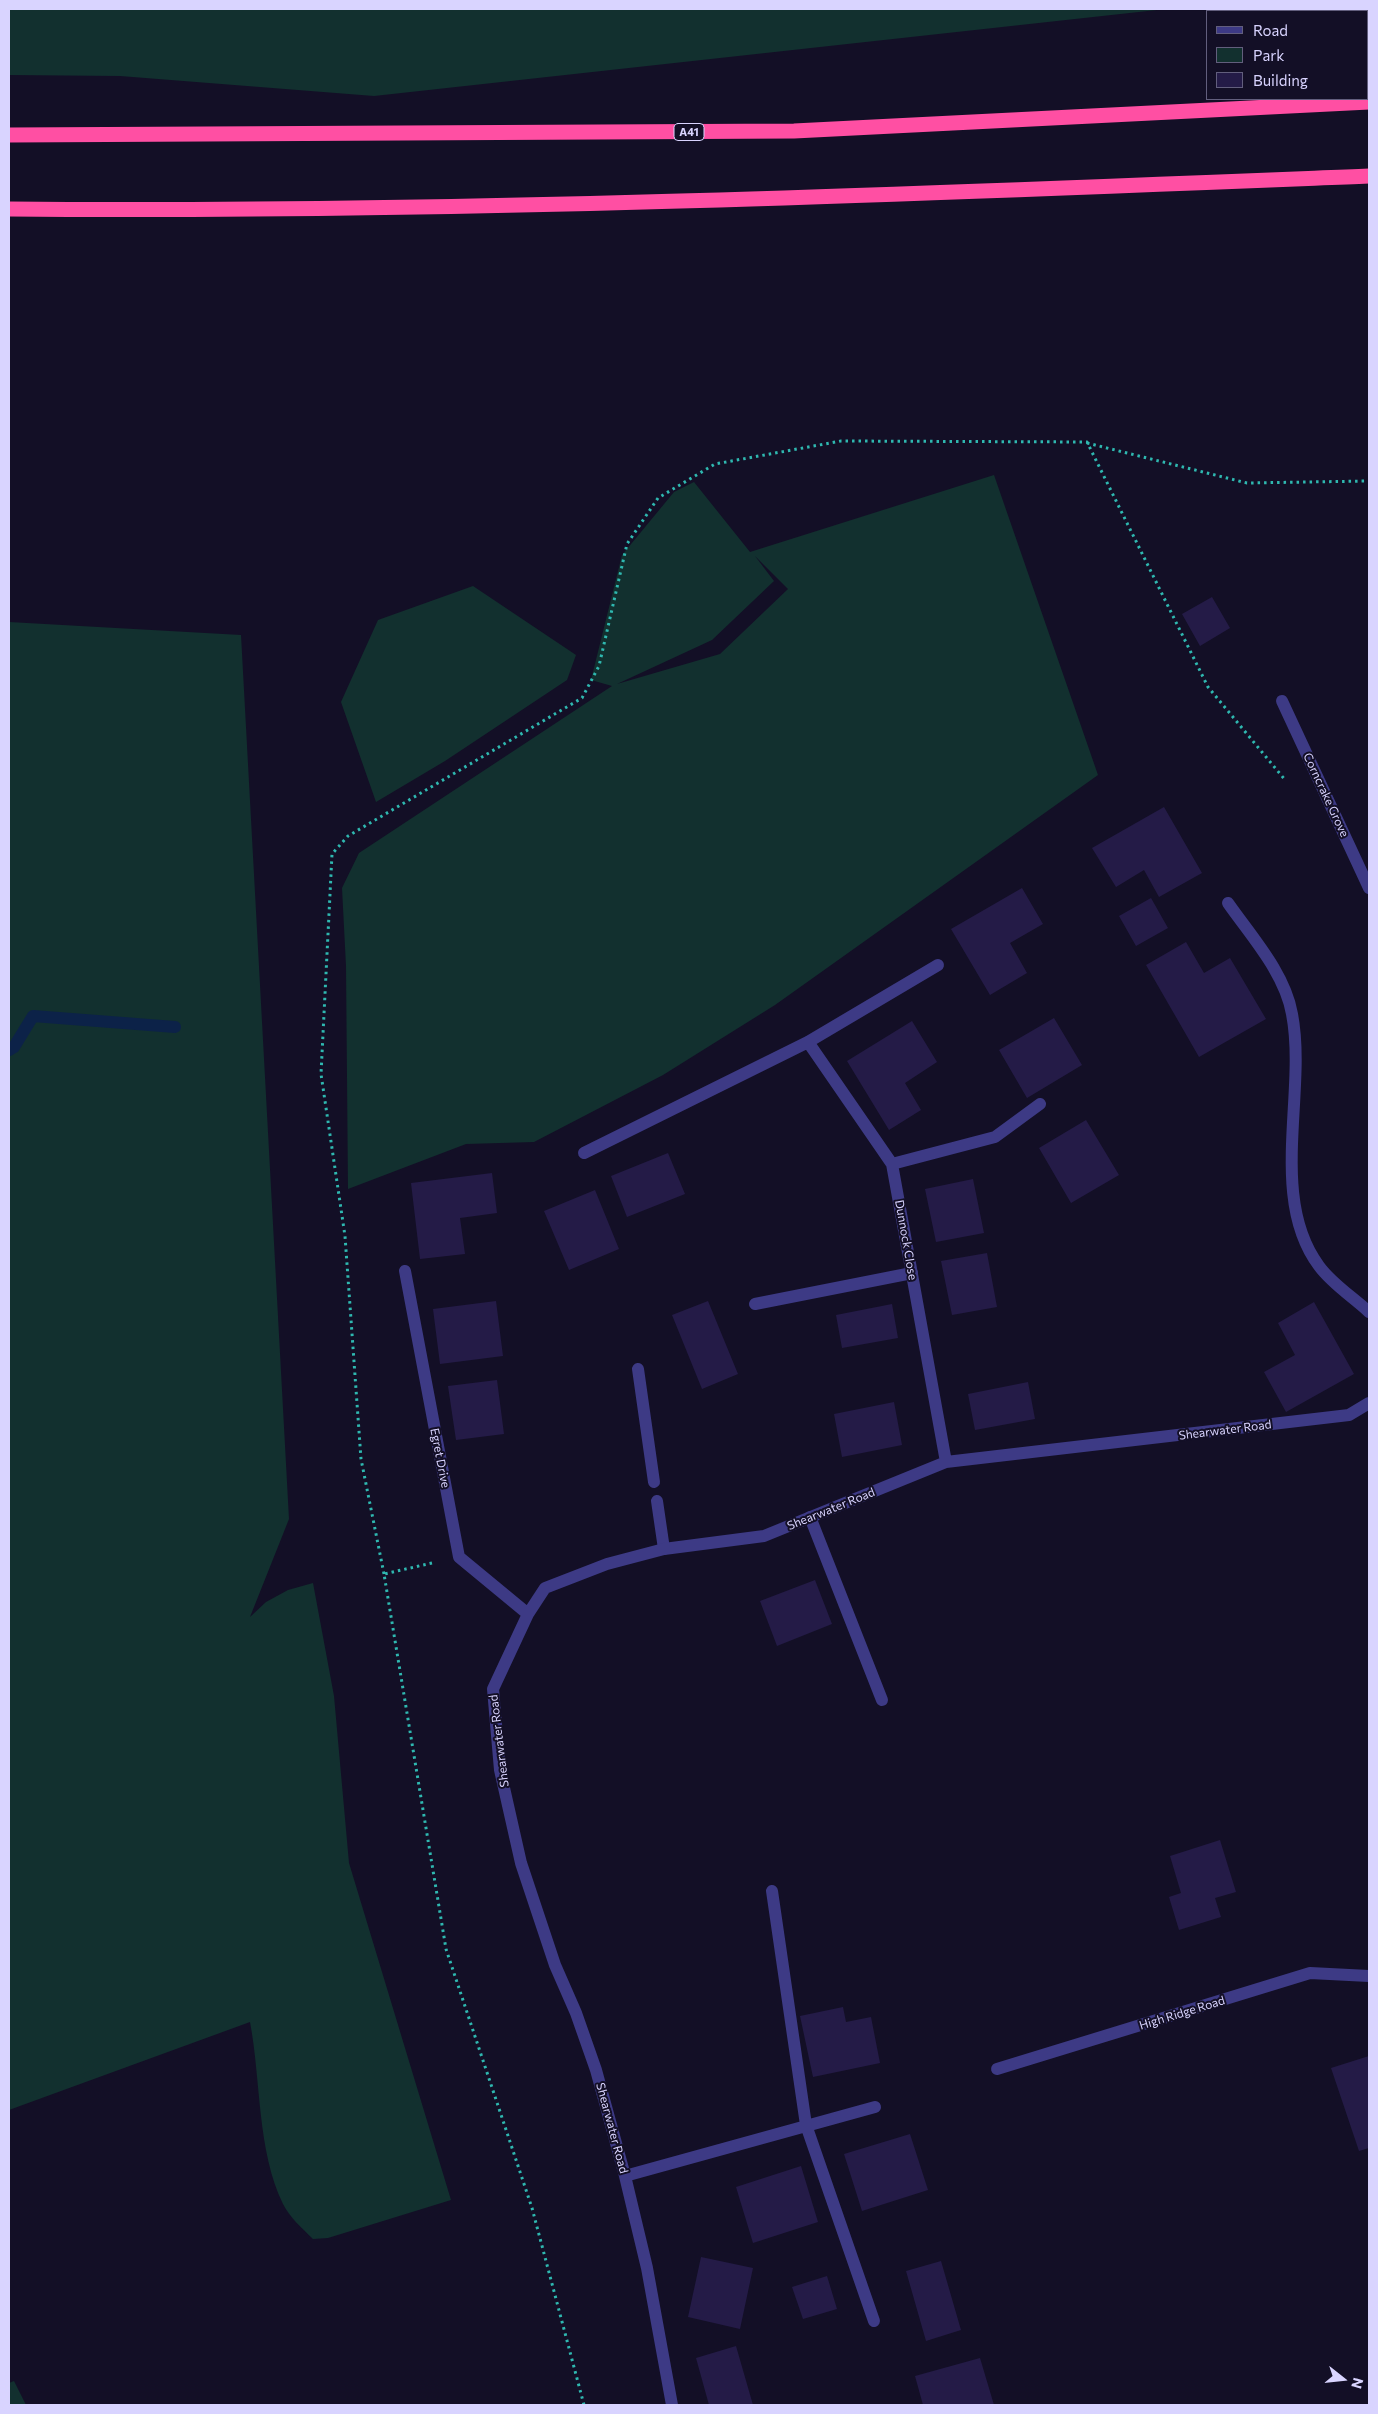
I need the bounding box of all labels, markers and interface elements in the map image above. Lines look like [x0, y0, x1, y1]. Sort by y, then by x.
legend [1206, 10, 1368, 100]
text: Road [1253, 21, 1288, 39]
text: Park [1253, 46, 1284, 64]
text: Building [1253, 71, 1308, 89]
road number: A41 [674, 124, 704, 140]
street label: Corncrake Grove [1300, 751, 1352, 839]
street label: Dunnock Close [892, 1199, 920, 1281]
street label: Shearwater Road [1178, 1417, 1272, 1443]
street label: Egret Drive [427, 1427, 453, 1489]
street label: Shearwater Road [785, 1485, 877, 1533]
street label: Shearwater Road [486, 1694, 512, 1788]
street label: High Ridge Road [1137, 1993, 1227, 2033]
street label: Shearwater Road [593, 2081, 631, 2175]
north arrow [1318, 2354, 1368, 2404]
text: N [1348, 2376, 1368, 2391]

